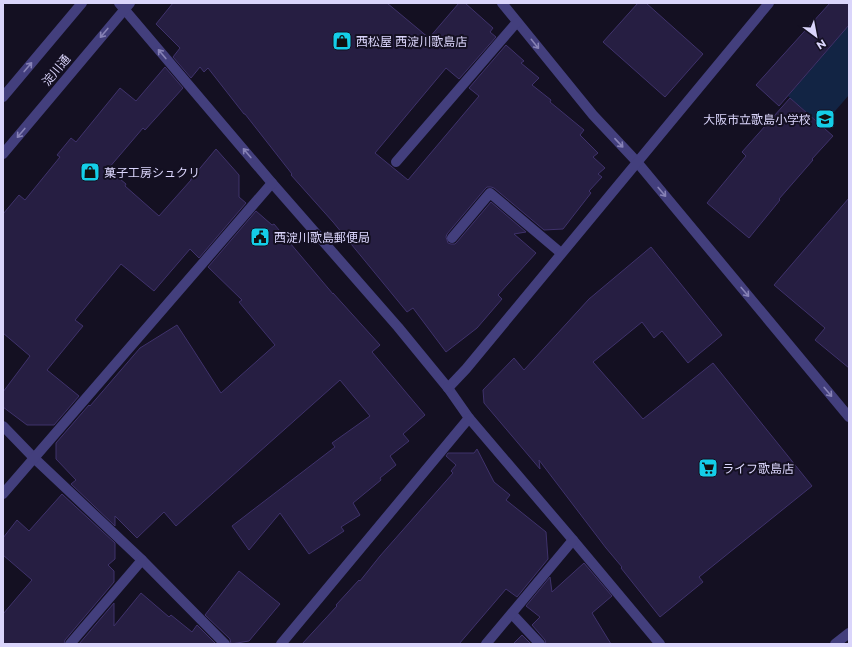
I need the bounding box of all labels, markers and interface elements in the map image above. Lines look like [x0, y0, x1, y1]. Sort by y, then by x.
north arrow [796, 16, 836, 56]
one-way arrow [100, 27, 109, 38]
shop icon: 西松屋 西淀川歌島店 [331, 30, 353, 52]
place label: 西松屋 西淀川歌島店 [356, 34, 467, 49]
text: N [814, 36, 829, 53]
one-way arrow [531, 39, 540, 50]
one-way arrow [158, 49, 167, 60]
street label: 淀川通 [39, 51, 73, 89]
one-way arrow [24, 62, 33, 72]
school or university icon: 大阪市立歌島小学校 [814, 108, 836, 130]
place label: 大阪市立歌島小学校 [703, 112, 811, 127]
one-way arrow [17, 127, 26, 138]
one-way arrow [614, 138, 624, 148]
one-way arrow [242, 148, 251, 159]
shop icon: 菓子工房シュクリ [79, 161, 101, 183]
place label: 菓子工房シュクリ [104, 165, 200, 180]
one-way arrow [657, 186, 666, 197]
public building icon: 西淀川歌島郵便局 [249, 226, 271, 248]
place label: 西淀川歌島郵便局 [274, 230, 370, 245]
one-way arrow [740, 286, 749, 297]
one-way arrow [823, 386, 832, 397]
supermarket icon: ライフ歌島店 [697, 457, 719, 479]
place label: ライフ歌島店 [722, 461, 794, 476]

